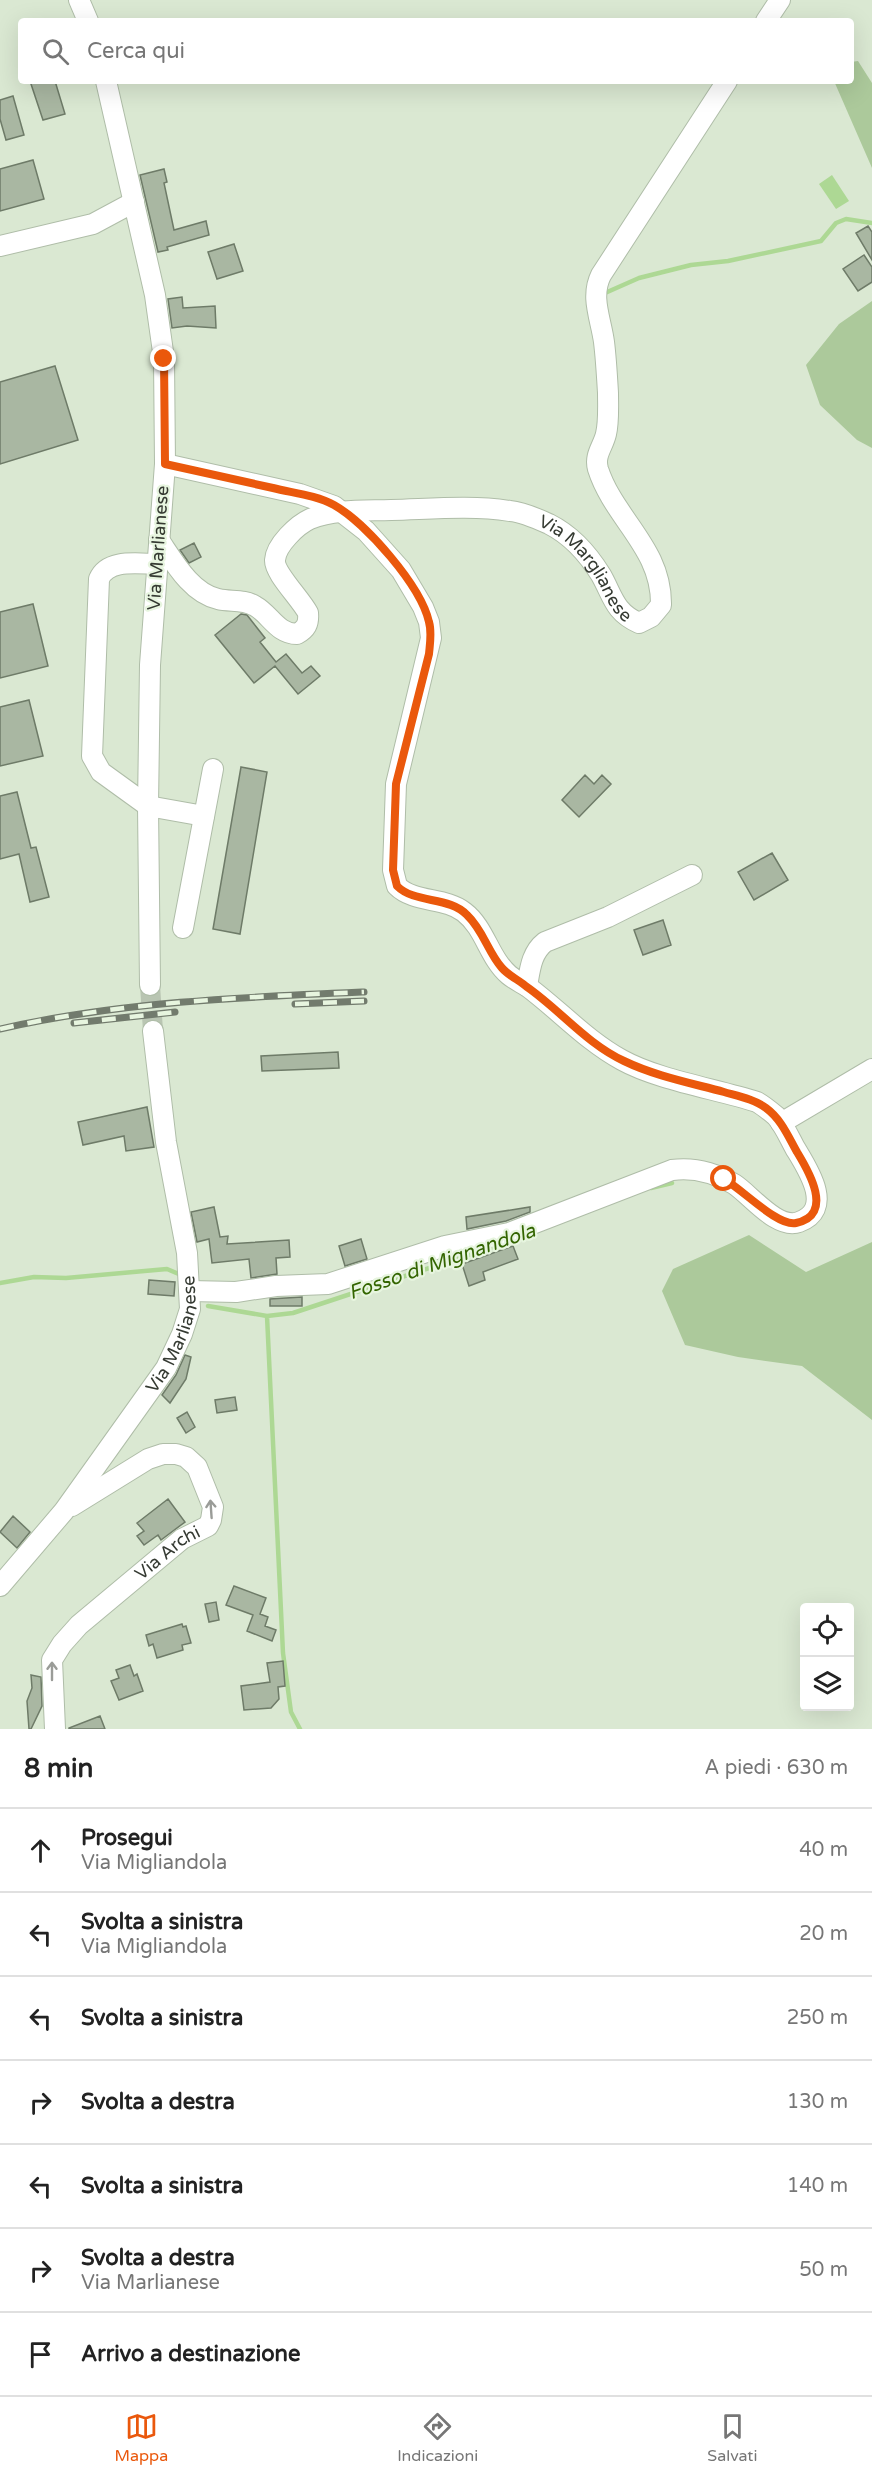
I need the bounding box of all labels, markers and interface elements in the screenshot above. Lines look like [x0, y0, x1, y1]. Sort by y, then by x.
search box [18, 18, 854, 84]
icon: search [39, 35, 72, 68]
text: Cerca qui [87, 38, 185, 64]
route end [150, 345, 176, 371]
street label: Via Marlianese [143, 485, 173, 611]
street label: Via Marglianese [536, 510, 637, 627]
route start [710, 1165, 736, 1191]
water label: Fosso di Mignandola [345, 1218, 539, 1305]
street label: Via Marlianese [141, 1275, 202, 1397]
one-way arrow [205, 1500, 216, 1519]
street label: Via Archi [130, 1521, 204, 1585]
map controls [800, 1603, 854, 1711]
button: locate [800, 1603, 854, 1657]
button: layers [800, 1657, 854, 1711]
one-way arrow [46, 1661, 57, 1681]
text: 8 min [24, 1753, 93, 1784]
text: A piedi · 630 m [705, 1756, 848, 1780]
text: Prosegui [81, 1825, 173, 1851]
icon: ahead [24, 1834, 57, 1867]
text: 40 m [799, 1838, 848, 1862]
text: Via Migliandola [81, 1851, 227, 1875]
text: Svolta a sinistra [81, 1909, 243, 1935]
icon: left [24, 1918, 57, 1951]
text: 20 m [799, 1922, 848, 1946]
text: Via Migliandola [81, 1935, 227, 1959]
icon: left [24, 2002, 57, 2035]
text: Svolta a sinistra [81, 2005, 243, 2031]
text: 250 m [787, 2006, 848, 2030]
icon: right [24, 2086, 57, 2119]
text: Svolta a destra [81, 2089, 235, 2115]
text: 130 m [787, 2090, 848, 2114]
icon: left [24, 2170, 57, 2203]
text: Svolta a sinistra [81, 2173, 243, 2199]
text: 140 m [787, 2174, 848, 2198]
text: Svolta a destra [81, 2245, 235, 2271]
icon: right [24, 2254, 57, 2287]
text: 50 m [799, 2258, 848, 2282]
text: Via Marlianese [81, 2271, 220, 2295]
icon: arrive [24, 2338, 57, 2371]
text: Arrivo a destinazione [81, 2341, 300, 2367]
tab: Mappa [115, 2410, 168, 2466]
tab: Indicazioni [397, 2410, 478, 2466]
tab: Salvati [707, 2410, 757, 2466]

